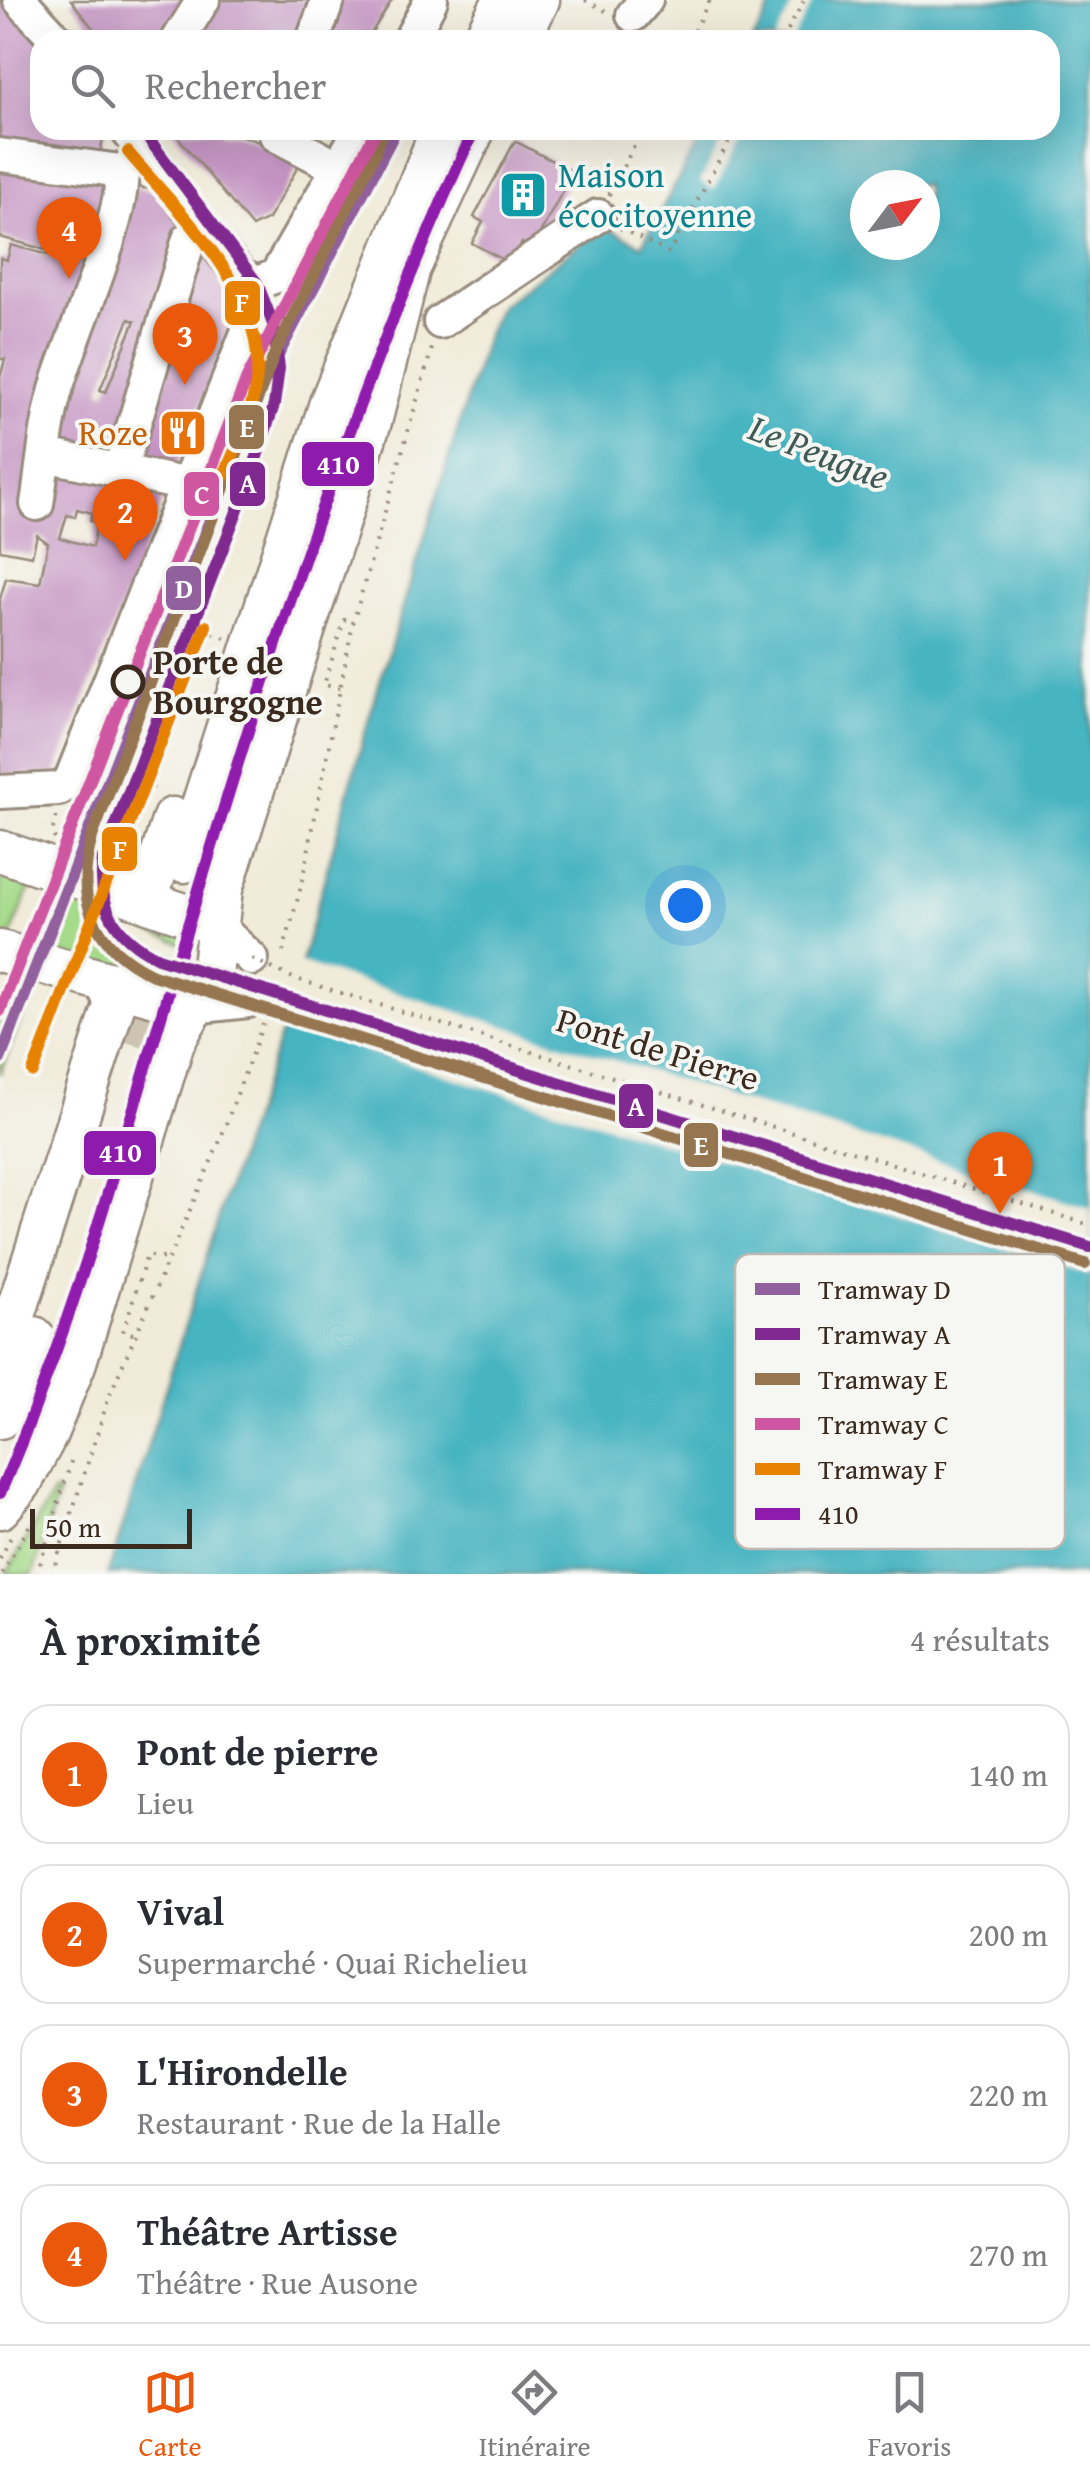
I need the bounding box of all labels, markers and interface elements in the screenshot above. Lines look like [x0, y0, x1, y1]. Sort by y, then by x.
search box [30, 30, 1060, 140]
text: Rechercher [145, 57, 326, 113]
icon: search [65, 58, 120, 113]
place label: Maison écocitoyenne [558, 149, 752, 240]
building icon: Maison écocitoyenne [497, 169, 549, 221]
north arrow [850, 170, 940, 260]
pin: 4 [36, 196, 102, 279]
line badge: F [223, 279, 262, 327]
text: F [235, 281, 249, 322]
pin: 3 [152, 302, 218, 385]
water label: Le Peugue [740, 398, 897, 503]
line badge: E [227, 403, 266, 451]
text: E [240, 406, 255, 447]
place label: Roze [78, 407, 148, 458]
restaurant icon: Roze [157, 407, 209, 459]
line badge: 410 [300, 440, 376, 488]
text: 410 [316, 443, 360, 484]
line badge: A [228, 460, 267, 508]
text: A [239, 462, 257, 503]
line badge: C [182, 470, 221, 518]
text: C [194, 473, 210, 514]
pin: 2 [92, 478, 158, 561]
line badge: D [164, 564, 203, 612]
text: D [175, 567, 193, 608]
place label: Porte de Bourgogne [153, 636, 323, 727]
marker: Porte de Bourgogne [112, 666, 144, 698]
line badge: F [100, 825, 139, 873]
text: F [113, 828, 127, 869]
your location [660, 880, 711, 931]
street label: Pont de Pierre [551, 994, 766, 1103]
line badge: A [617, 1082, 655, 1130]
text: A [627, 1085, 645, 1126]
line badge: E [682, 1121, 720, 1169]
text: E [694, 1124, 709, 1165]
line badge: 410 [82, 1129, 158, 1177]
text: 410 [98, 1131, 142, 1172]
pin: 1 [968, 1132, 1032, 1214]
legend [735, 1254, 1065, 1549]
text: Tramway D [818, 1268, 951, 1309]
text: Tramway A [818, 1313, 951, 1354]
text: Tramway E [818, 1358, 948, 1399]
text: Tramway C [818, 1403, 949, 1444]
text: Tramway F [818, 1448, 948, 1489]
text: 410 [818, 1493, 858, 1534]
scale bar [30, 1504, 192, 1548]
text: 50 m [45, 1506, 101, 1547]
text: À proximité [40, 1609, 261, 1670]
text: 4 résultats [910, 1616, 1050, 1663]
text: Pont de pierre [137, 1723, 378, 1779]
text: 1 [66, 1751, 83, 1798]
text: 140 m [969, 1751, 1048, 1798]
text: Lieu [137, 1779, 194, 1826]
text: Vival [137, 1883, 224, 1939]
text: 2 [66, 1911, 83, 1958]
text: 200 m [969, 1911, 1048, 1958]
text: Supermarché · Quai Richelieu [137, 1939, 528, 1986]
text: L'Hirondelle [137, 2043, 348, 2099]
text: 3 [66, 2071, 83, 2118]
text: 220 m [969, 2071, 1048, 2118]
text: Restaurant · Rue de la Halle [137, 2099, 501, 2146]
text: Théâtre Artisse [137, 2203, 398, 2259]
text: 4 [66, 2231, 83, 2278]
text: 270 m [969, 2231, 1048, 2278]
text: Théâtre · Rue Ausone [137, 2259, 418, 2306]
tab: Carte [139, 2365, 202, 2466]
tab: Itinéraire [479, 2365, 591, 2466]
tab: Favoris [868, 2365, 951, 2466]

